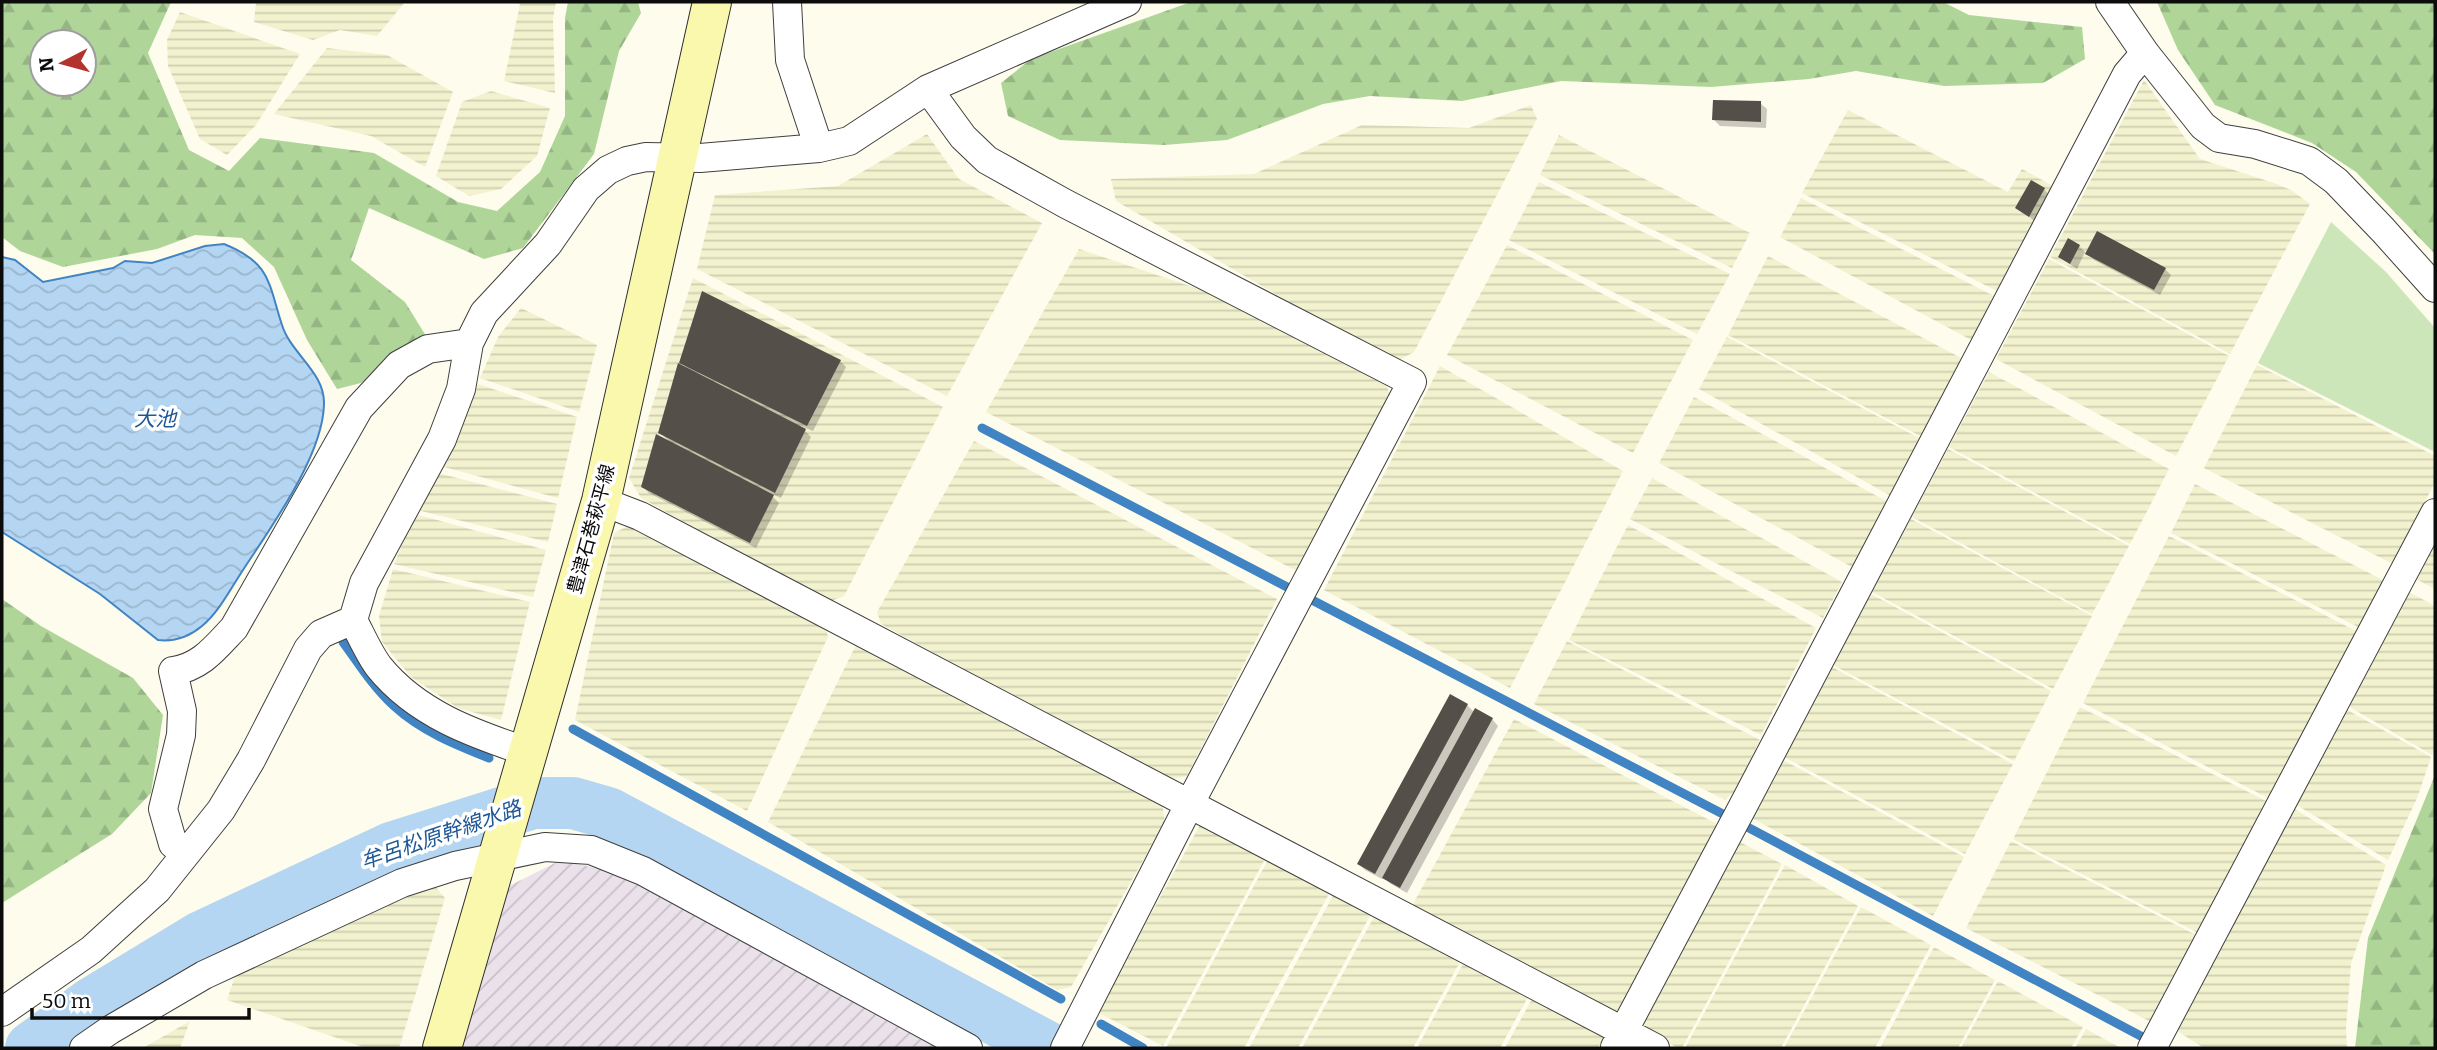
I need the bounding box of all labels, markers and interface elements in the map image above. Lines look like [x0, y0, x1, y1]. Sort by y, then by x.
north arrow [28, 28, 98, 98]
text: N [34, 56, 59, 73]
water label: 大池 [134, 406, 178, 432]
street label: 豊津石巻萩平線 [563, 462, 619, 596]
water label: 牟呂松原幹線水路 [357, 795, 527, 875]
scale bar [32, 976, 248, 1020]
text: 50 m [42, 988, 91, 1014]

